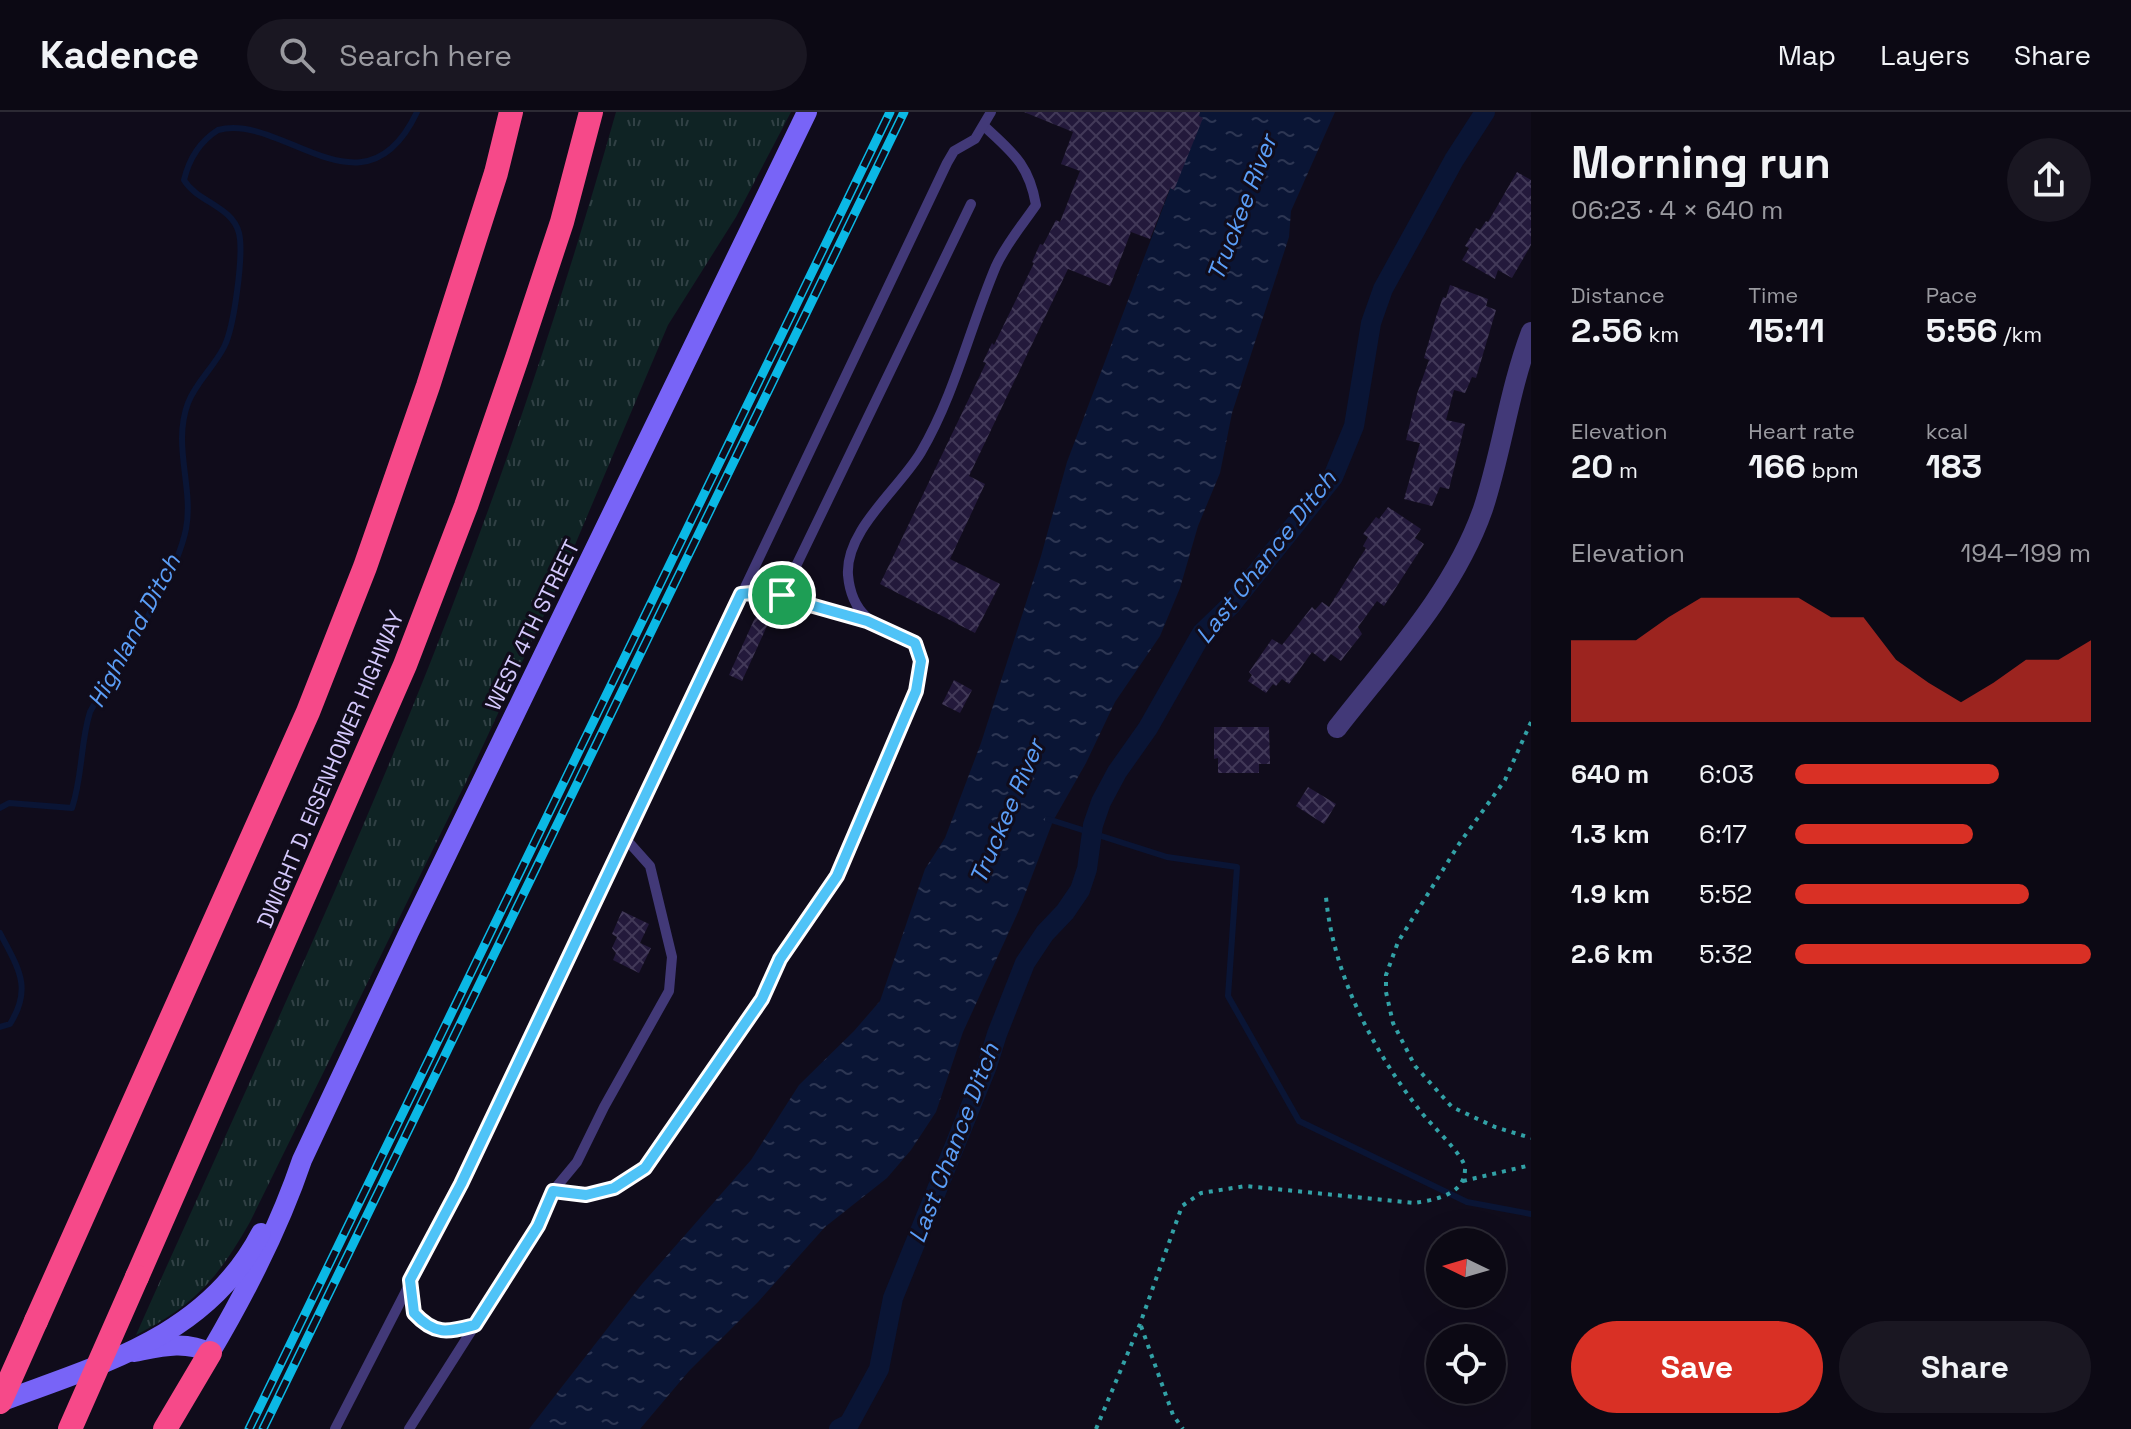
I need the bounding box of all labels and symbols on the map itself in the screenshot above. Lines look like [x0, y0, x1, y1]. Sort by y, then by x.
water label: Truckee River [1199, 128, 1285, 285]
water label: Last Chance Ditch [1188, 463, 1344, 649]
street label: WEST 4TH STREET [479, 535, 586, 715]
water label: Highland Ditch [80, 548, 188, 713]
pin [748, 561, 816, 629]
street label: DWIGHT D. EISENHOWER HIGHWAY [250, 606, 410, 932]
water label: Truckee River [962, 732, 1052, 889]
water label: Last Chance Ditch [901, 1037, 1006, 1247]
north arrow [1426, 1228, 1506, 1308]

